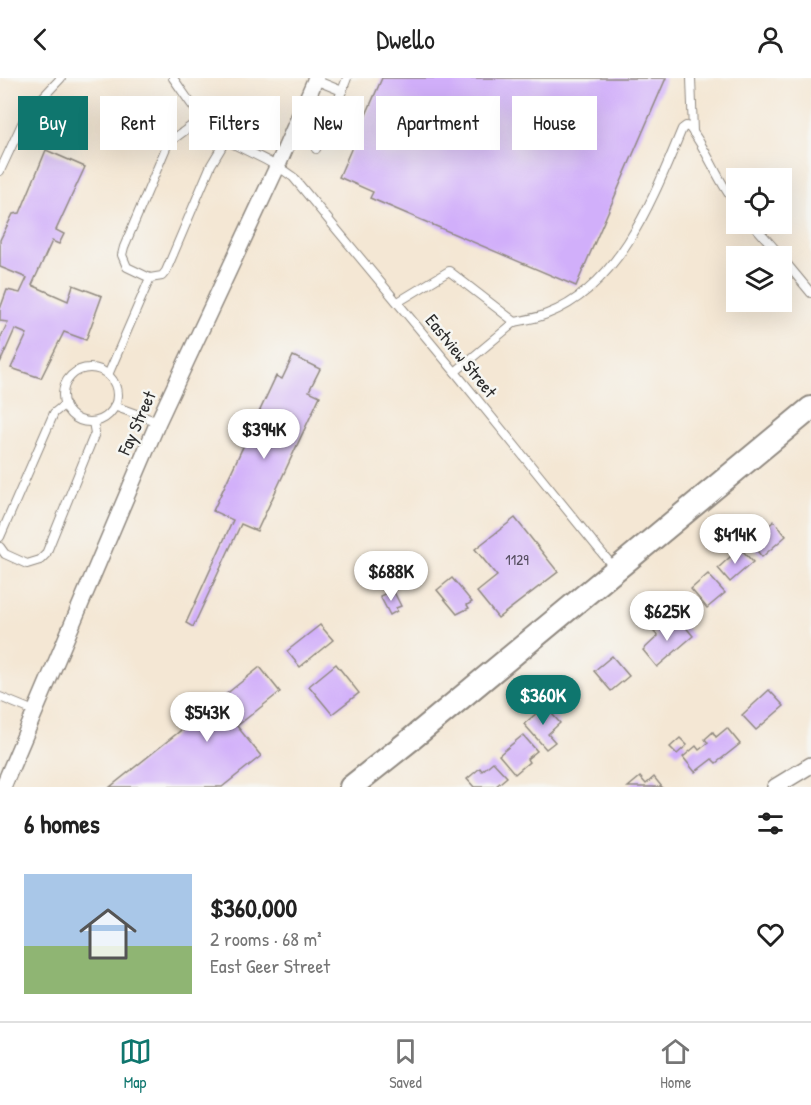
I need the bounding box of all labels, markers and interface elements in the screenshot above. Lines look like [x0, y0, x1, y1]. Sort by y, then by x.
text: Dwello [376, 21, 435, 57]
icon: back [24, 23, 57, 56]
icon: person [754, 23, 787, 56]
chip: Buy [18, 96, 88, 150]
chip: Rent [100, 96, 177, 150]
chip: Filters [189, 96, 280, 150]
chip: New [292, 96, 364, 150]
chip: Apartment [376, 96, 500, 150]
chip: House [512, 96, 597, 150]
map controls [726, 168, 792, 312]
button: locate [726, 168, 792, 234]
button: layers [726, 246, 792, 312]
street label: Eastview Street [420, 309, 503, 403]
street label: Fay Street [111, 386, 162, 460]
pin: $394K [222, 409, 306, 460]
text: $394K [242, 415, 286, 442]
pin: $414K [693, 514, 777, 565]
text: $414K [714, 520, 756, 547]
house number: 1129 [505, 549, 529, 570]
pin: $688K [349, 551, 433, 602]
text: $688K [368, 557, 414, 584]
pin: $625K [625, 591, 709, 642]
text: $625K [644, 597, 690, 624]
pin: $360K [501, 675, 585, 726]
text: $360K [520, 681, 566, 708]
pin: $543K [165, 692, 249, 743]
text: $543K [184, 698, 230, 725]
text: 6 homes [24, 806, 100, 841]
icon: filters [754, 807, 787, 840]
text: $360,000 [210, 890, 297, 925]
icon: home [72, 898, 144, 970]
icon: heart [754, 918, 787, 951]
text: 2 rooms · 68 m² [210, 925, 322, 952]
text: East Geer Street [210, 952, 330, 979]
tab: Map [119, 1035, 152, 1093]
tab: Saved [389, 1035, 422, 1093]
tab: Home [659, 1035, 692, 1093]

